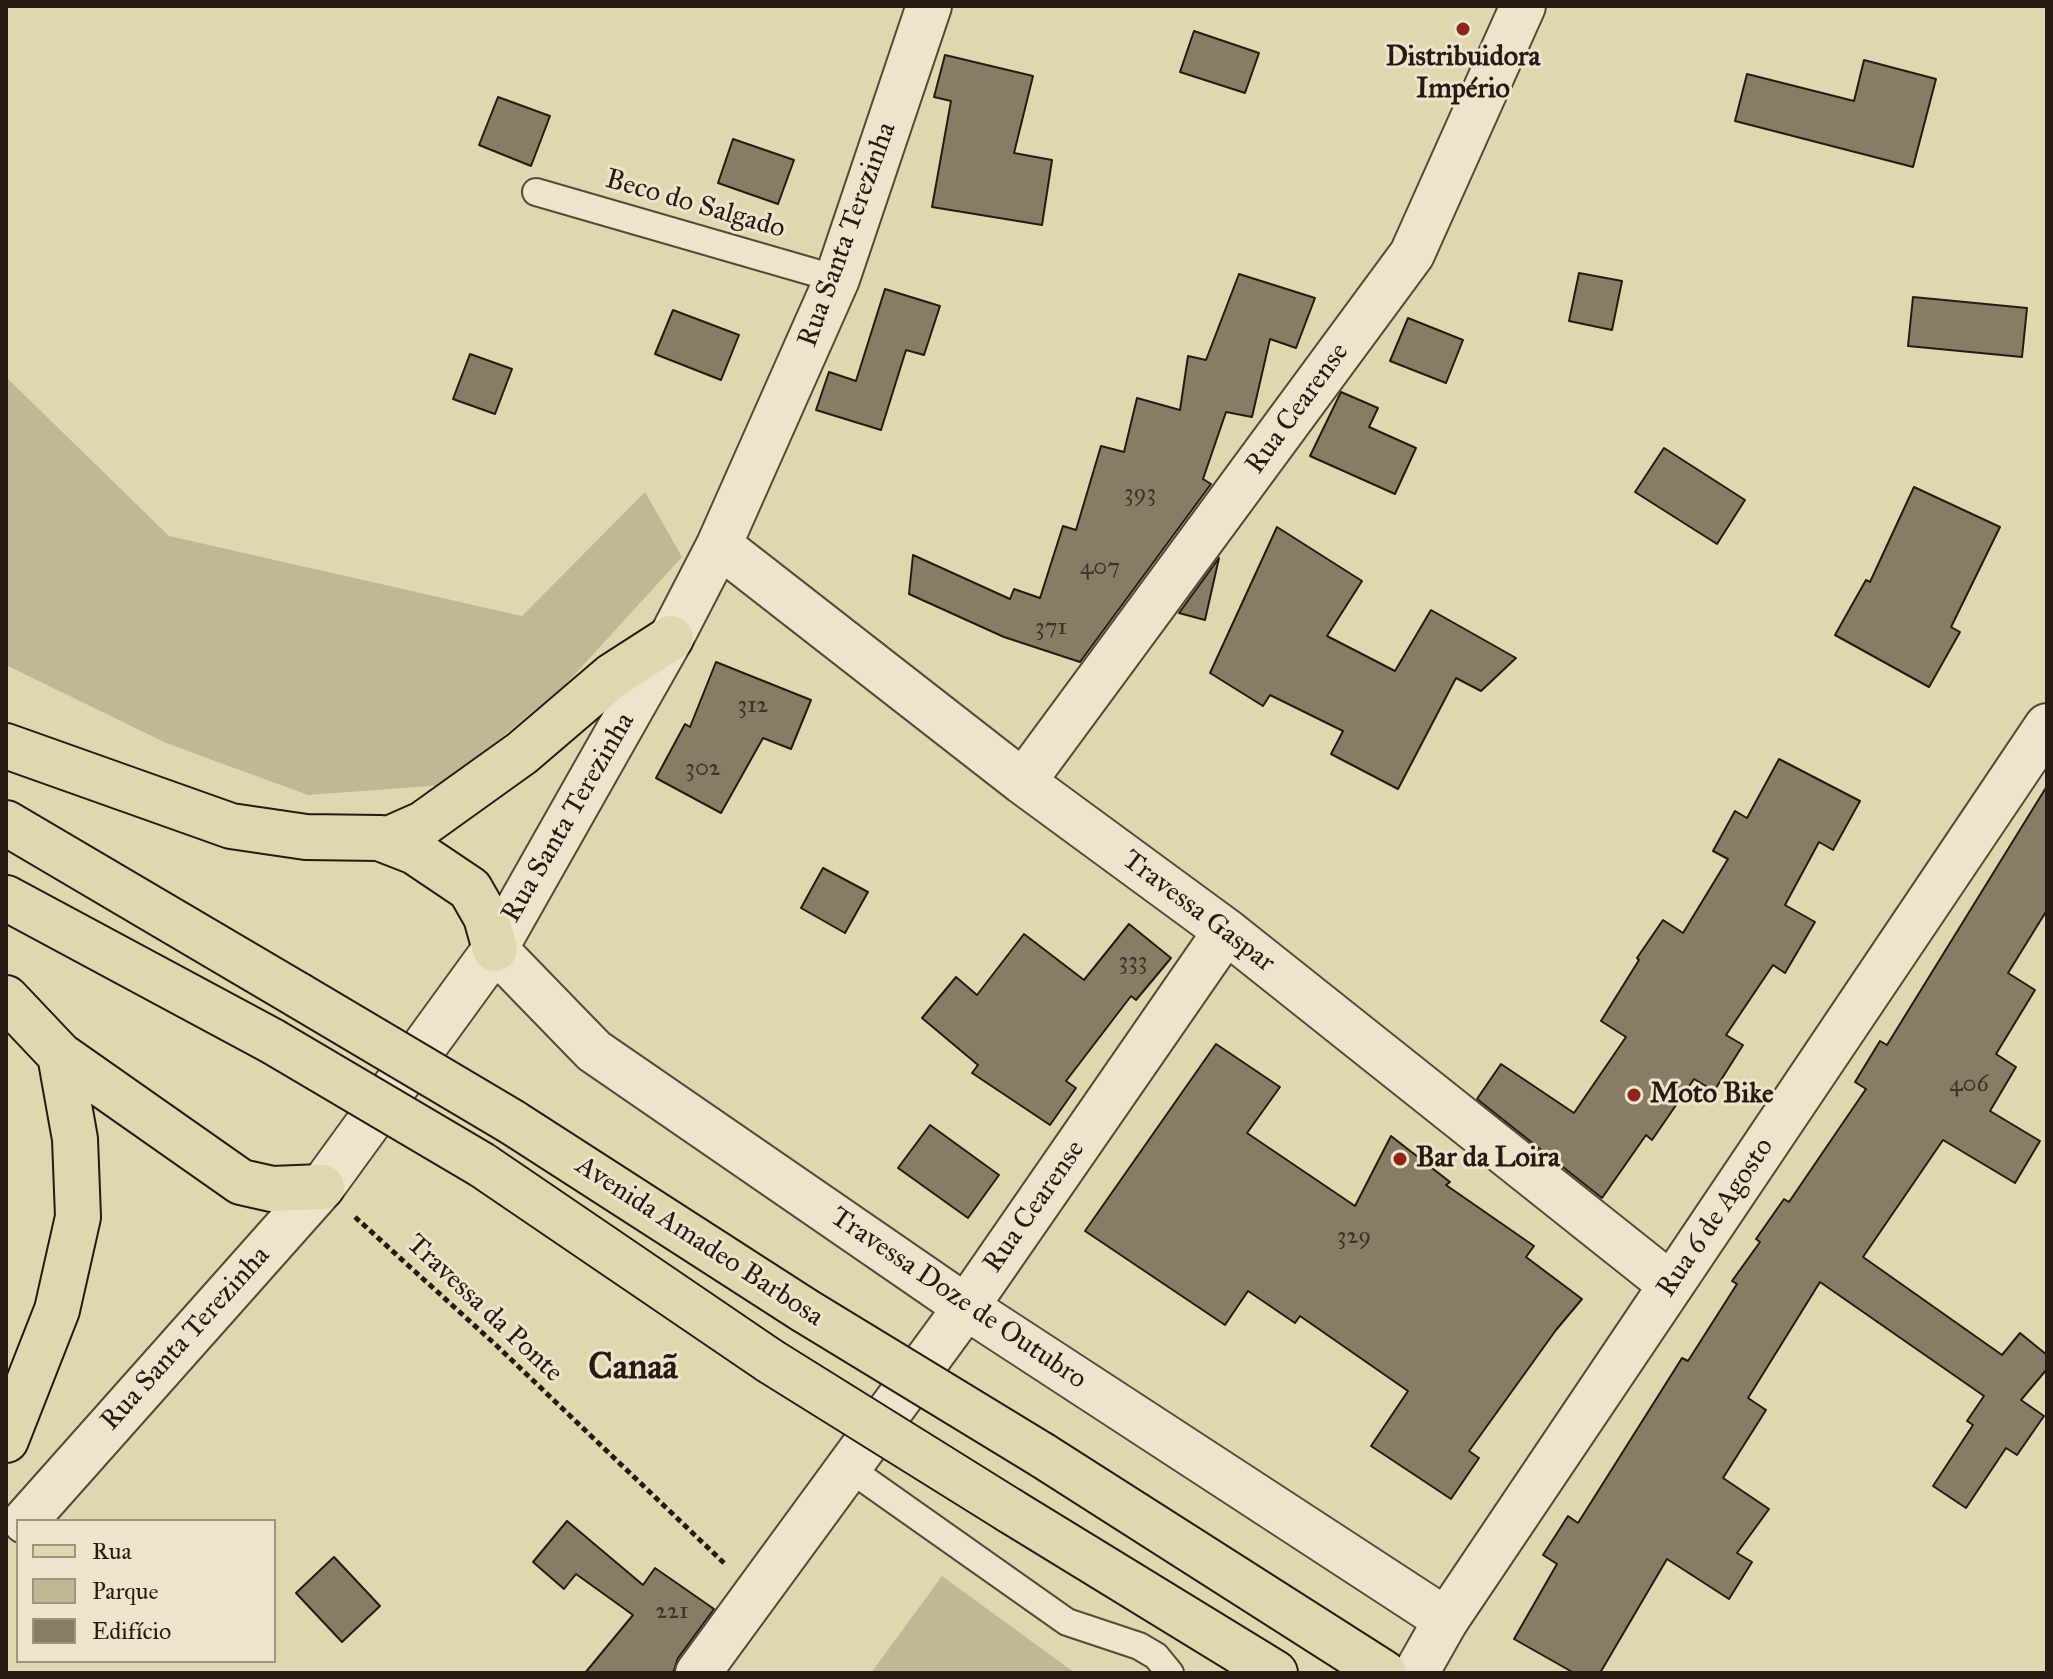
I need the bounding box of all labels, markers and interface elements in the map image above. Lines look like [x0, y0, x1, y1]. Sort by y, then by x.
marker: Distribuidora Império [1454, 20, 1472, 38]
place label: Distribuidora Império [1386, 41, 1540, 107]
street label: Rua Santa Terezinha [792, 118, 904, 352]
street label: Beco do Salgado [601, 163, 789, 247]
street label: Rua Cearense [1239, 337, 1357, 481]
house number: 393 [1124, 480, 1156, 508]
house number: 407 [1080, 554, 1120, 582]
house number: 371 [1035, 614, 1067, 642]
house number: 312 [738, 692, 768, 720]
street label: Rua Santa Terezinha [495, 707, 643, 929]
house number: 302 [685, 755, 721, 783]
street label: Travessa Gaspar [1115, 844, 1281, 980]
house number: 333 [1119, 948, 1147, 976]
house number: 406 [1949, 1071, 1989, 1099]
place label: Moto Bike [1650, 1078, 1774, 1112]
marker: Moto Bike [1625, 1086, 1643, 1104]
street label: Rua 6 de Agosto [1650, 1132, 1782, 1304]
street label: Rua Cearense [977, 1134, 1093, 1280]
place label: Bar da Loira [1416, 1142, 1560, 1176]
street label: Avenida Amadeo Barbosa [569, 1149, 829, 1335]
marker: Bar da Loira [1391, 1150, 1409, 1168]
street label: Travessa Doze de Outubro [824, 1201, 1092, 1397]
house number: 329 [1337, 1223, 1371, 1251]
street label: Travessa da Ponte [399, 1228, 569, 1390]
street label: Rua Santa Terezinha [94, 1240, 278, 1438]
district label: Canaã [588, 1347, 678, 1391]
legend [16, 1519, 276, 1663]
text: Rua [92, 1536, 132, 1566]
text: Parque [92, 1576, 159, 1606]
house number: 221 [655, 1598, 689, 1626]
text: Edifício [92, 1616, 171, 1646]

